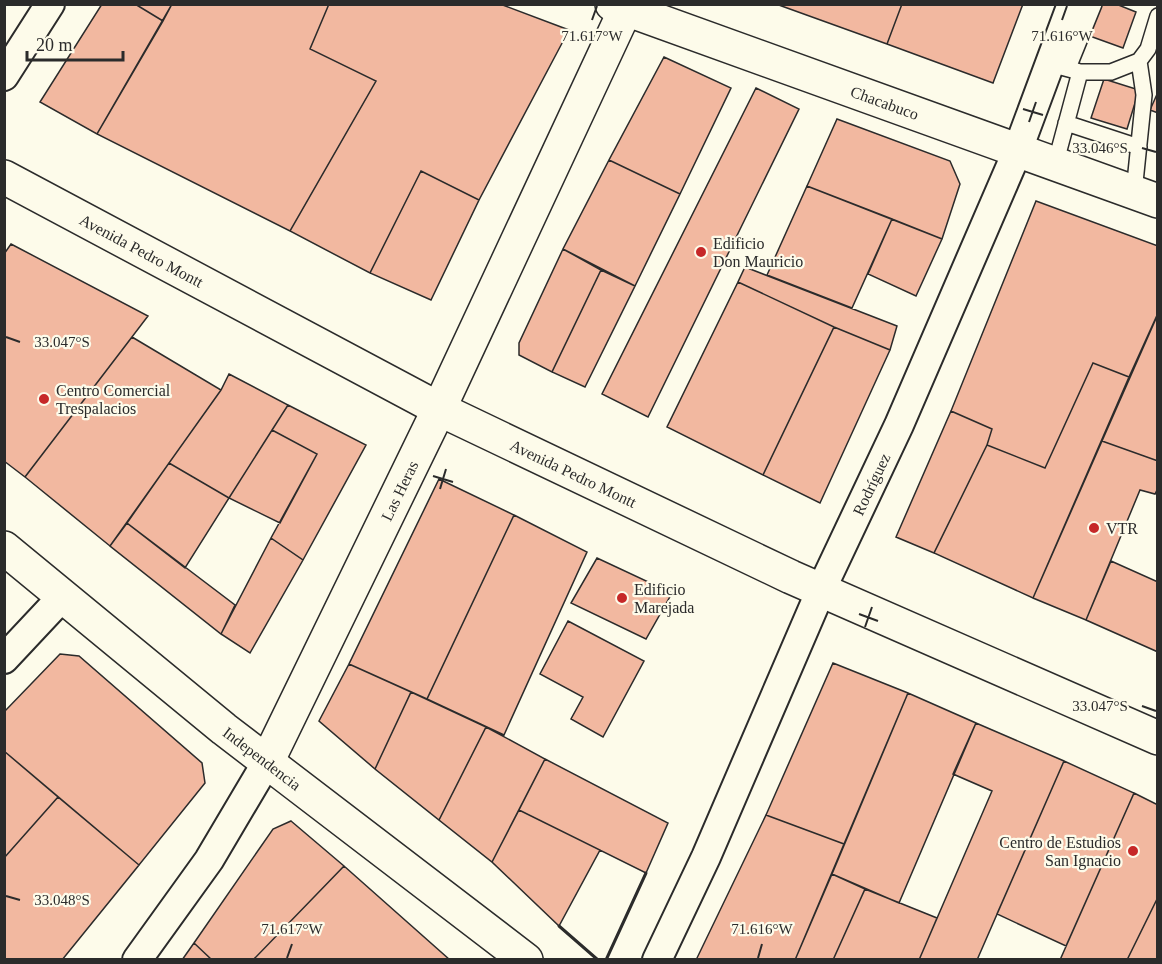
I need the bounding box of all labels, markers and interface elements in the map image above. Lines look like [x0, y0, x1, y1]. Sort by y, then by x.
scale bar [27, 24, 123, 62]
text: 71.617°W [561, 28, 624, 44]
text: 71.616°W [1031, 28, 1094, 44]
text: 20 m [36, 35, 73, 55]
street label: Chacabuco [848, 82, 921, 122]
text: 33.046°S [1072, 140, 1128, 156]
street label: Avenida Pedro Montt [77, 211, 207, 291]
place label: Edificio Don Mauricio [713, 235, 803, 270]
marker: Edificio Don Mauricio [694, 245, 708, 259]
text: 33.047°S [34, 334, 90, 350]
place label: Centro Comercial Trespalacios [56, 382, 171, 418]
marker: Centro Comercial Trespalacios [37, 392, 51, 406]
street label: Avenida Pedro Montt [508, 436, 640, 511]
street label: Rodríguez [849, 450, 893, 518]
street label: Las Heras [378, 458, 421, 523]
place label: VTR [1106, 520, 1138, 537]
marker: VTR [1087, 521, 1101, 535]
place label: Edificio Marejada [634, 581, 694, 617]
marker: Edificio Marejada [615, 591, 629, 605]
text: 33.047°S [1072, 698, 1128, 714]
street label: Independencia [220, 723, 304, 793]
place label: Centro de Estudios San Ignacio [999, 834, 1121, 870]
marker: Centro de Estudios San Ignacio [1126, 844, 1140, 858]
text: 33.048°S [34, 892, 90, 908]
text: 71.617°W [261, 921, 324, 937]
text: 71.616°W [731, 921, 794, 937]

